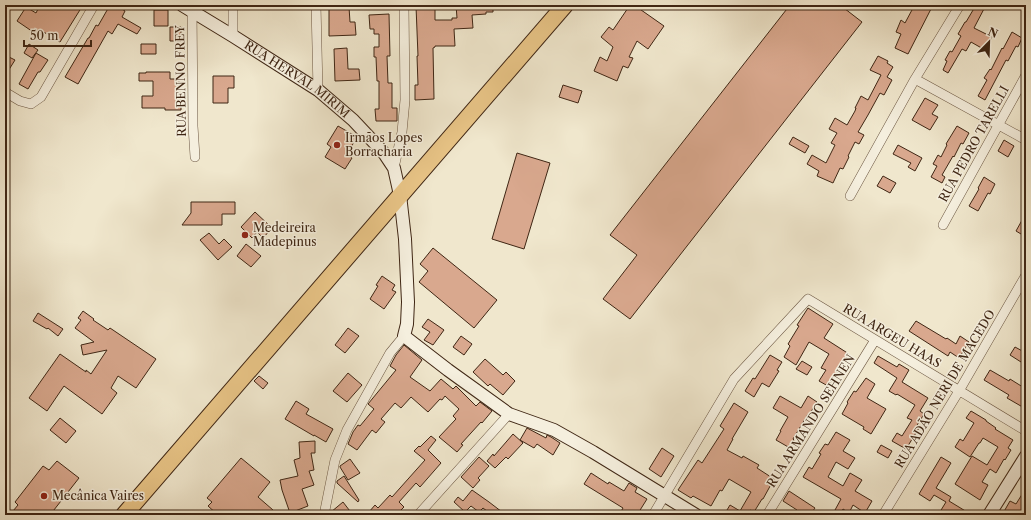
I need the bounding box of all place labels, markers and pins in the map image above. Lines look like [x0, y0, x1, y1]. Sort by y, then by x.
place label: Irmãos Lopes Borracharia [345, 130, 422, 159]
marker: Irmãos Lopes Borracharia [332, 140, 342, 150]
place label: Medeireira Madepinus [253, 220, 317, 249]
marker: Medeireira Madepinus [240, 230, 250, 240]
place label: Mecânica Vaires [52, 488, 144, 503]
marker: Mecânica Vaires [39, 491, 49, 501]

